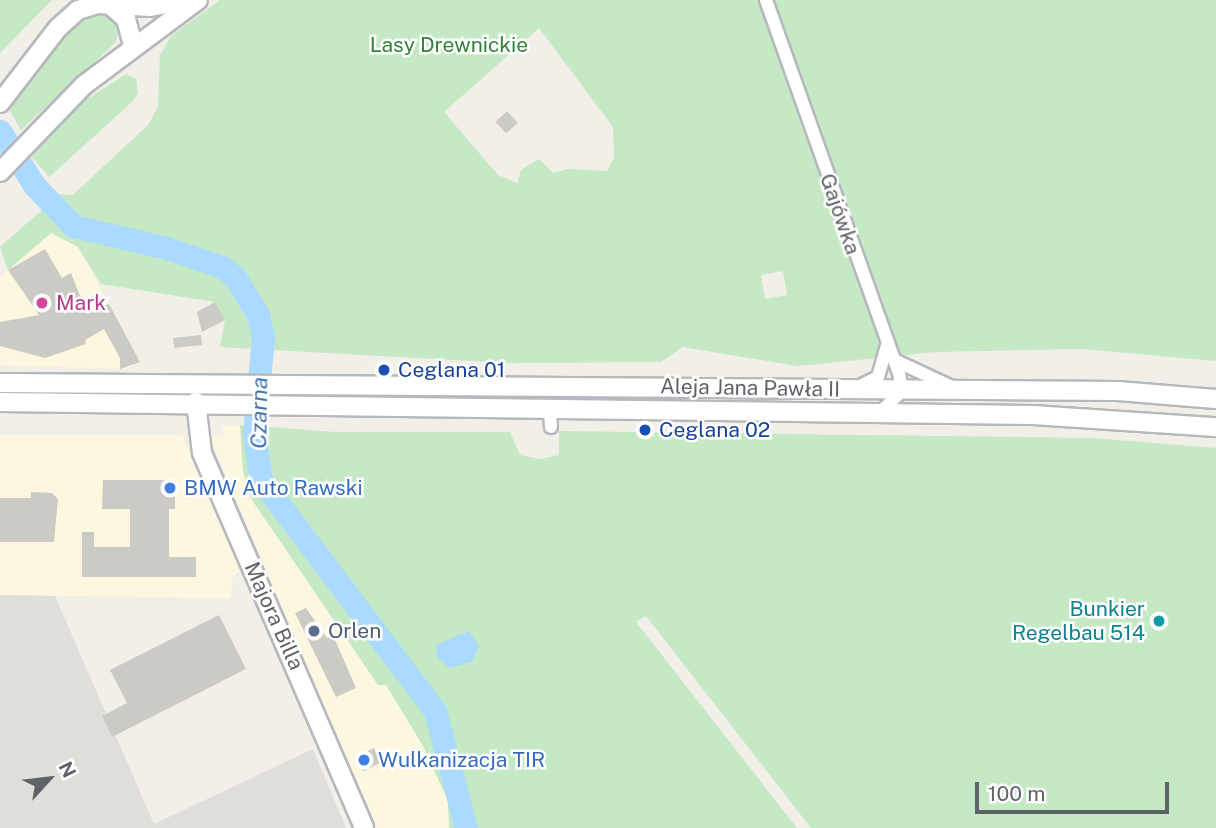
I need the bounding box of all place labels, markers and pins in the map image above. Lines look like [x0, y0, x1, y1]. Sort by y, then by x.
place label: Mark [56, 290, 106, 316]
marker: Mark [34, 295, 50, 311]
place label: Ceglana 01 [398, 357, 505, 383]
marker: Ceglana 01 [376, 362, 392, 378]
place label: Ceglana 02 [659, 417, 770, 443]
marker: Ceglana 02 [637, 422, 653, 438]
place label: BMW Auto Rawski [184, 475, 363, 501]
marker: BMW Auto Rawski [162, 480, 178, 496]
place label: Bunkier Regelbau 514 [1012, 596, 1145, 646]
marker: Bunkier Regelbau 514 [1151, 613, 1167, 629]
place label: Orlen [328, 618, 381, 644]
marker: Orlen [306, 623, 322, 639]
place label: Wulkanizacja TIR [378, 747, 545, 773]
marker: Wulkanizacja TIR [356, 752, 372, 768]

